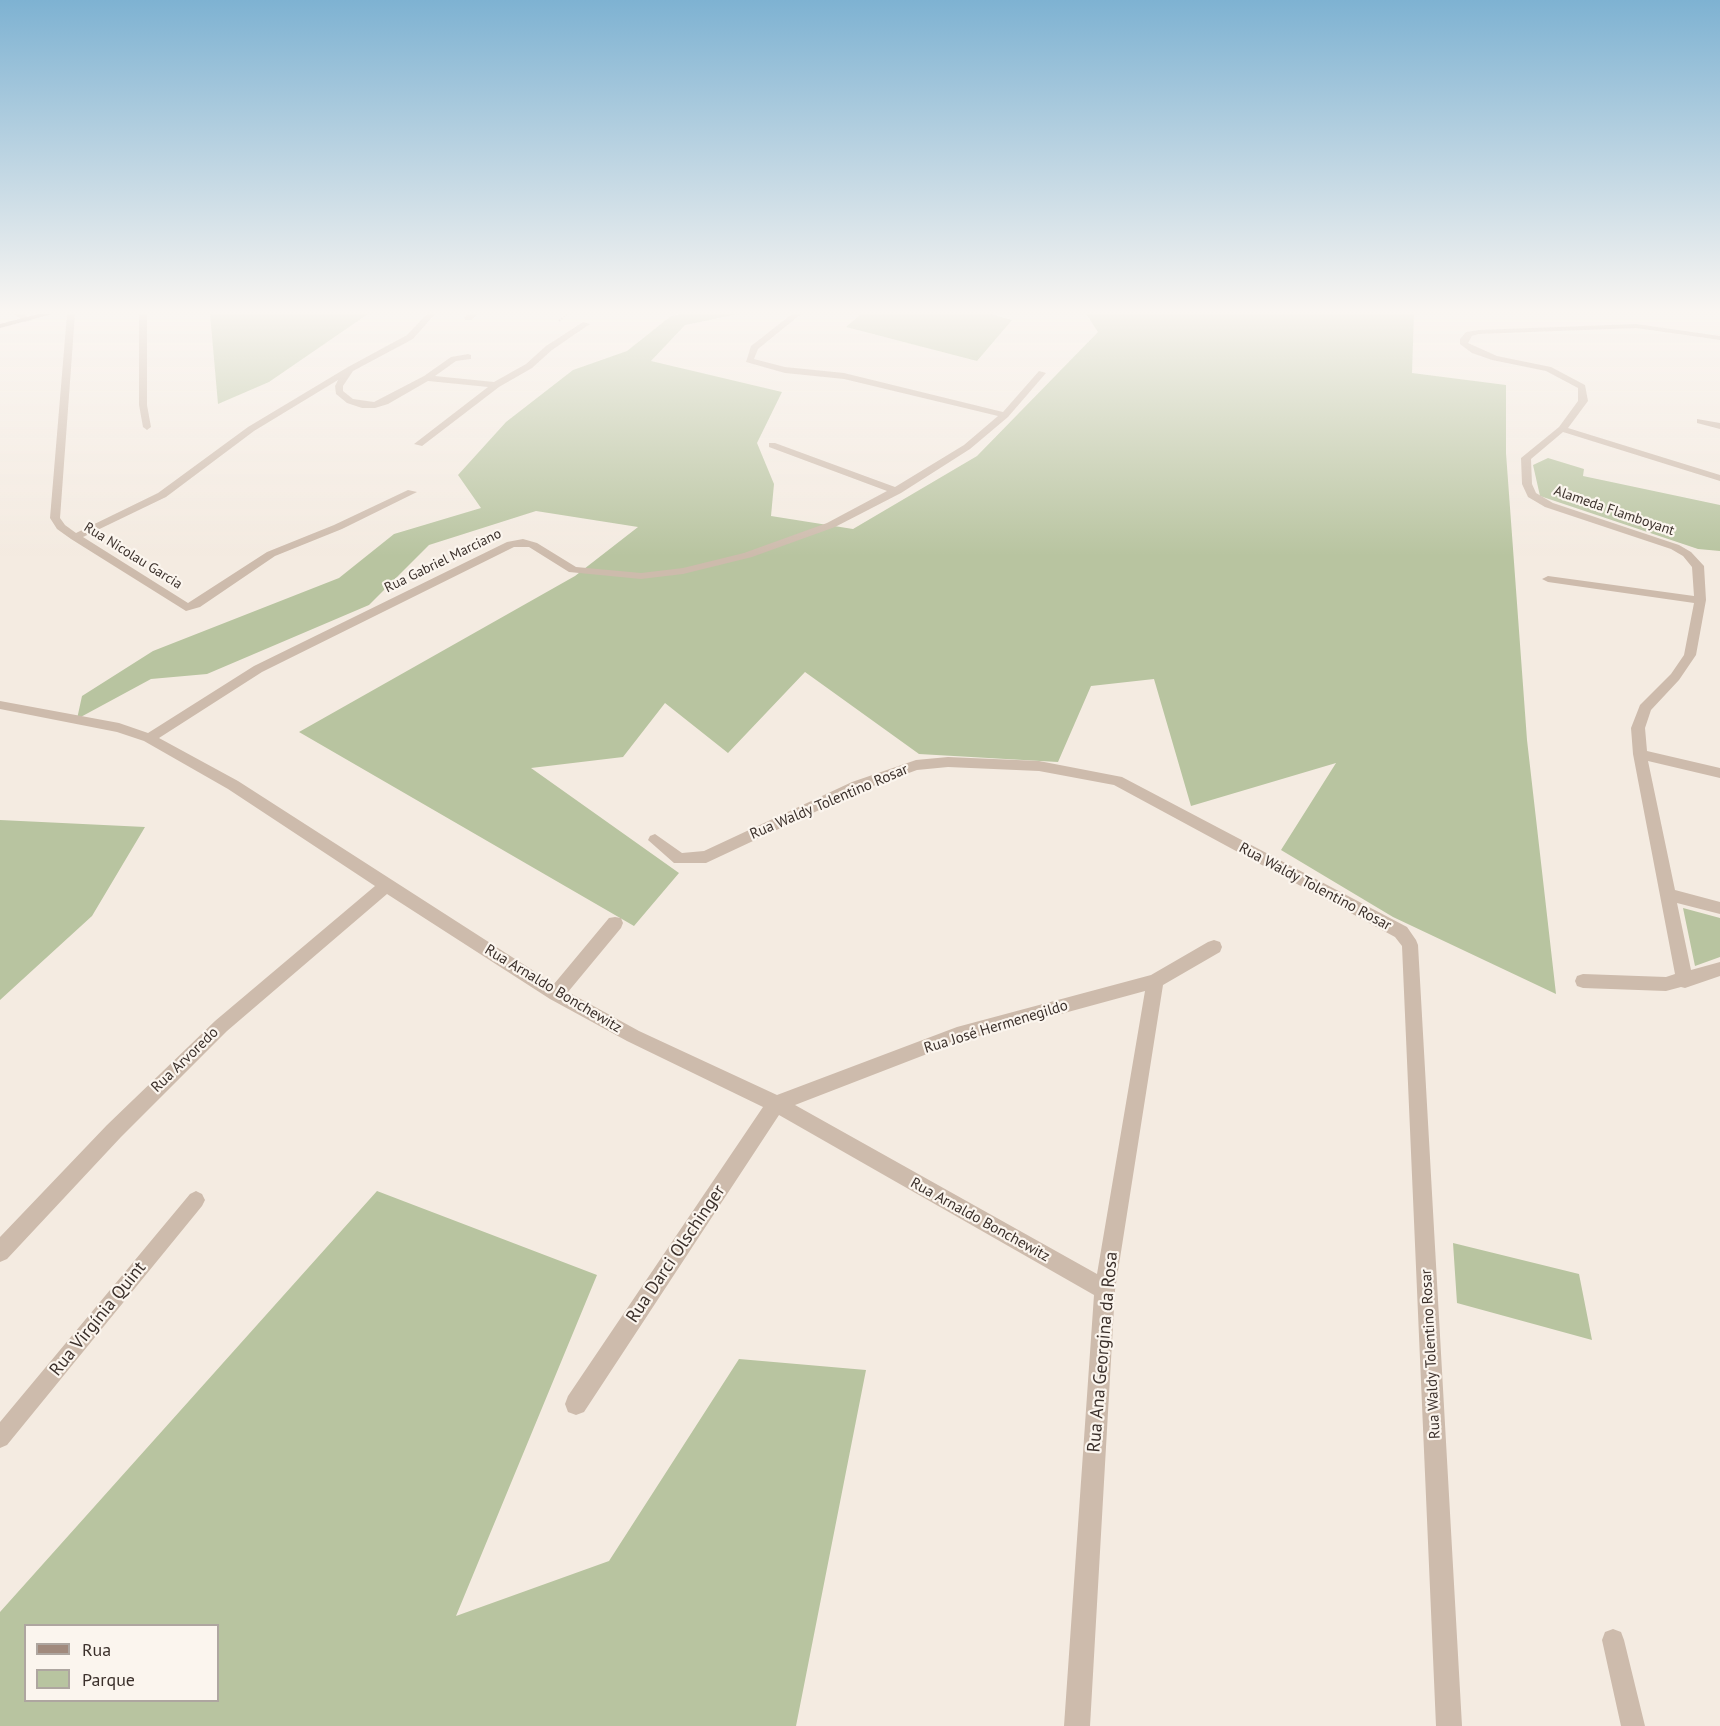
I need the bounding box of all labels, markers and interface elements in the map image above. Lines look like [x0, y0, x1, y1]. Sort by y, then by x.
street label: Alameda Flamboyant [1552, 482, 1676, 540]
street label: Rua Nicolau Garcia [81, 519, 185, 593]
street label: Rua Gabriel Marciano [382, 525, 504, 597]
street label: Rua Waldy Tolentino Rosar [747, 760, 911, 844]
street label: Rua Waldy Tolentino Rosar [1236, 839, 1394, 935]
street label: Rua Arnaldo Bonchewitz [481, 941, 625, 1037]
street label: Rua José Hermenegildo [922, 997, 1070, 1057]
street label: Rua Arvoredo [148, 1024, 222, 1096]
street label: Rua Arnaldo Bonchewitz [907, 1174, 1053, 1266]
street label: Rua Darci Olschinger [622, 1181, 730, 1327]
street label: Rua Ana Georgina da Rosa [1083, 1251, 1123, 1453]
street label: Rua Virgínia Quint [45, 1257, 151, 1381]
street label: Rua Waldy Tolentino Rosar [1418, 1269, 1444, 1439]
legend [24, 1624, 219, 1702]
text: Rua [82, 1638, 111, 1661]
text: Parque [82, 1668, 135, 1691]

